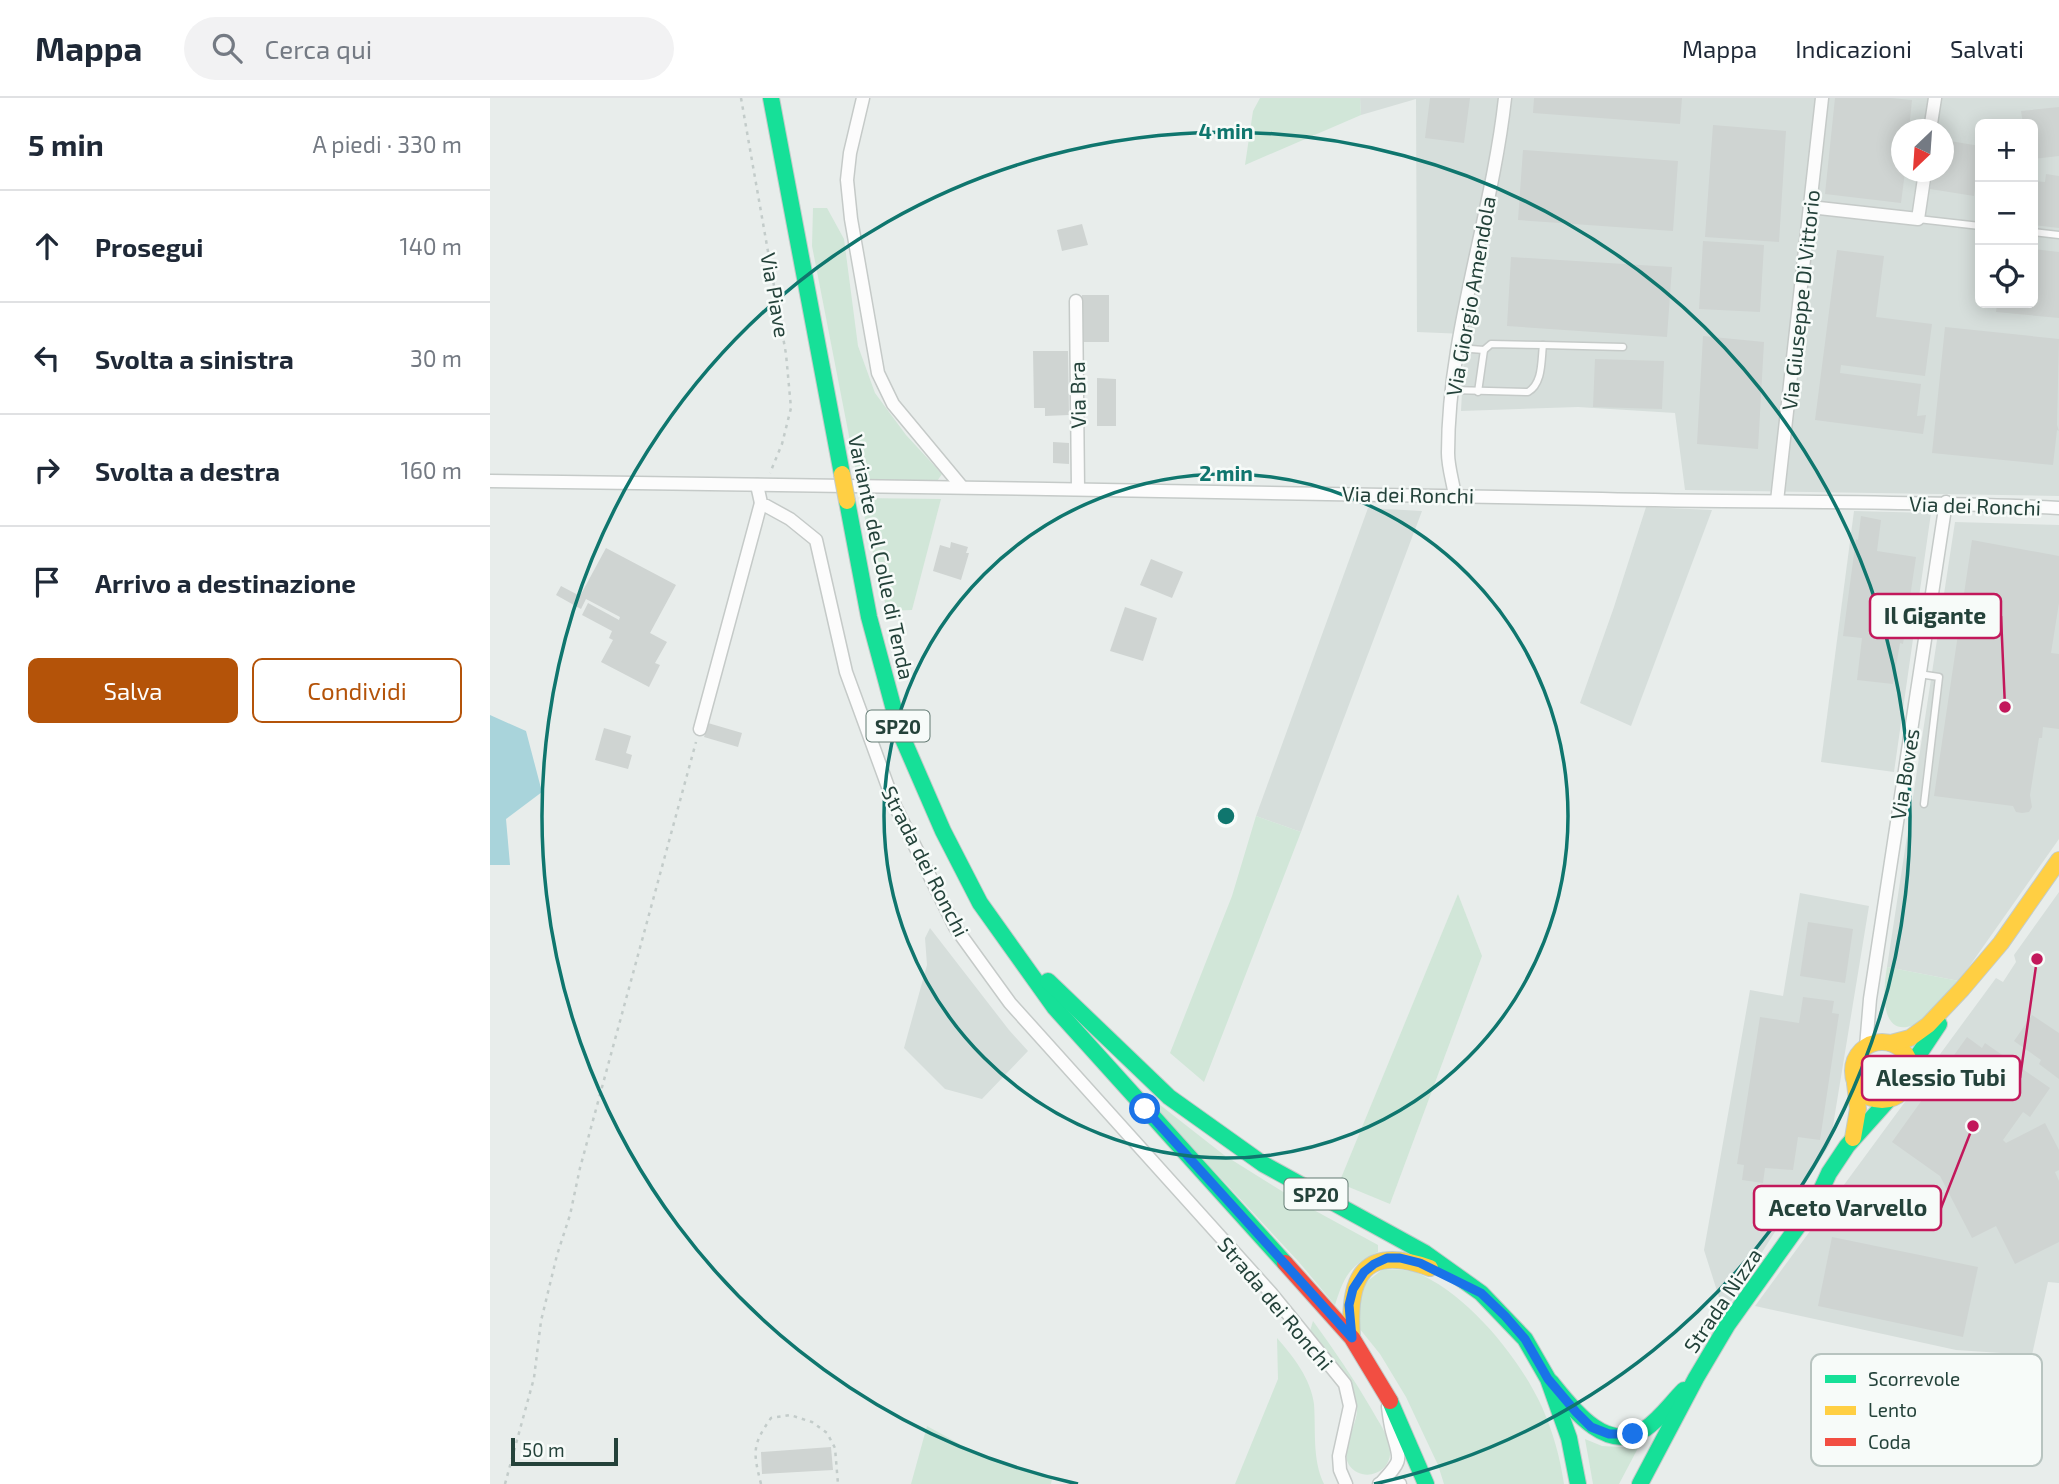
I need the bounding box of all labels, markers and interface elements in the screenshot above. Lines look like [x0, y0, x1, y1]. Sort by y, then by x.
search box [184, 17, 674, 80]
text: Mappa [35, 28, 142, 68]
icon: search [208, 29, 246, 67]
text: Cerca qui [264, 33, 372, 64]
text: Mappa [1682, 34, 1757, 63]
text: Indicazioni [1795, 34, 1912, 63]
text: Salvati [1950, 34, 2024, 63]
text: 4 min [1199, 118, 1253, 143]
north arrow [1891, 119, 1954, 182]
map controls [1975, 119, 2038, 308]
button: + [1975, 119, 2038, 182]
text: 5 min [28, 126, 104, 162]
text: A piedi · 330 m [312, 130, 462, 158]
button: − [1975, 182, 2038, 245]
street label: Via Giuseppe Di Vittorio [1776, 188, 1824, 412]
street label: Via Giorgio Amendola [1440, 194, 1500, 398]
icon: ahead [28, 227, 66, 265]
text: Prosegui [95, 231, 203, 262]
text: 140 m [400, 232, 462, 260]
button: locate [1975, 245, 2038, 308]
street label: Via Piave [756, 251, 796, 339]
icon: left [28, 339, 66, 377]
text: Svolta a sinistra [95, 343, 294, 374]
text: 30 m [410, 344, 462, 372]
street label: Via Bra [1064, 361, 1090, 429]
street label: Variante del Colle di Tenda [844, 432, 920, 682]
icon: right [28, 451, 66, 489]
text: Svolta a destra [95, 455, 280, 486]
text: 160 m [401, 456, 462, 484]
text: 2 min [1199, 460, 1253, 485]
street label: Via dei Ronchi [1342, 480, 1474, 508]
street label: Via dei Ronchi [1909, 490, 2041, 520]
icon: arrive [28, 563, 66, 601]
text: Arrivo a destinazione [95, 567, 356, 598]
callout: Il Gigante [1870, 594, 2001, 638]
text: Il Gigante [1884, 601, 1986, 629]
button: Salva [28, 658, 238, 723]
button: Condividi [252, 658, 462, 723]
road number: SP20 [866, 710, 930, 741]
street label: Via Boves [1884, 727, 1924, 821]
street label: Strada dei Ronchi [877, 781, 975, 941]
centre of rings [1214, 804, 1238, 828]
callout: Alessio Tubi [1862, 1056, 2020, 1100]
text: Alessio Tubi [1876, 1063, 2006, 1091]
route start [1129, 1093, 1160, 1124]
road number: SP20 [1284, 1178, 1348, 1210]
callout: Aceto Varvello [1754, 1186, 1941, 1230]
text: Aceto Varvello [1769, 1193, 1927, 1221]
street label: Strada dei Ronchi [1213, 1231, 1339, 1375]
street label: Strada Nizza [1678, 1243, 1766, 1357]
legend [1811, 1354, 2042, 1466]
text: Scorrevole [1868, 1367, 1960, 1390]
text: Lento [1868, 1398, 1917, 1421]
route end [1617, 1418, 1648, 1449]
text: Coda [1868, 1430, 1911, 1453]
scale bar [511, 1435, 618, 1467]
text: 50 m [522, 1438, 565, 1461]

